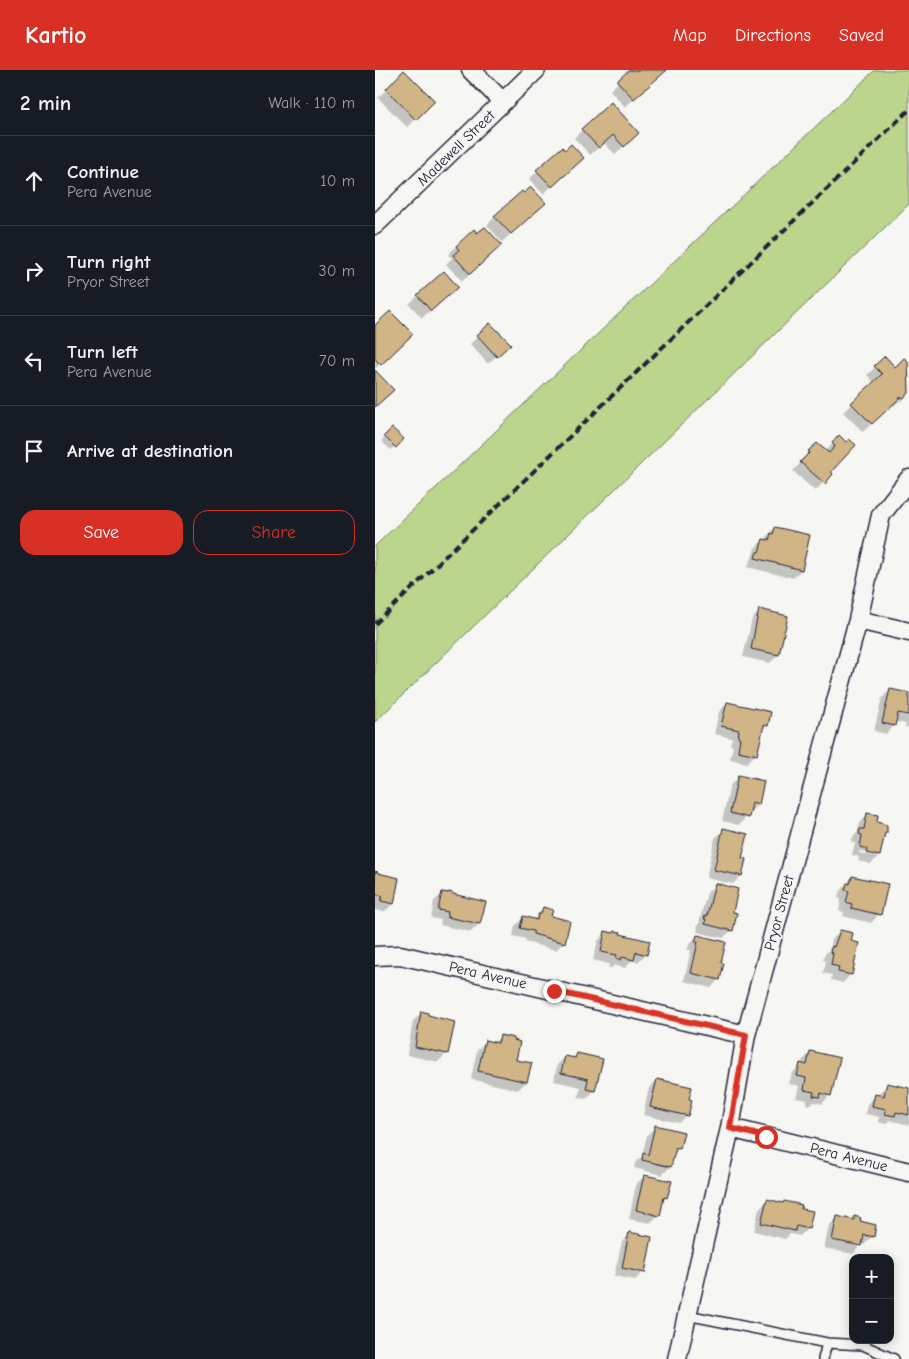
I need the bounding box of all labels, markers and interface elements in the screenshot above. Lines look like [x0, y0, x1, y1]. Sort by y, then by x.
text: Kartio [25, 21, 87, 49]
text: Map [673, 25, 707, 46]
text: Directions [735, 25, 811, 46]
text: Saved [839, 25, 884, 46]
text: 2 min [20, 91, 71, 115]
text: Walk · 110 m [268, 94, 355, 112]
street label: Madewell Street [413, 106, 499, 190]
text: Continue [67, 161, 139, 183]
icon: ahead [20, 167, 48, 195]
text: 10 m [320, 172, 355, 190]
text: Pera Avenue [67, 183, 152, 201]
text: Turn right [67, 251, 151, 273]
icon: right [20, 257, 48, 285]
text: 30 m [319, 262, 355, 280]
text: Pryor Street [67, 273, 149, 291]
text: Turn left [67, 341, 138, 363]
icon: left [20, 347, 48, 375]
text: 70 m [319, 352, 355, 370]
text: Pera Avenue [67, 363, 152, 381]
icon: arrive [20, 437, 48, 465]
text: Arrive at destination [67, 440, 233, 462]
button: Save [20, 510, 183, 555]
button: Share [193, 510, 355, 555]
street label: Pryor Street [760, 873, 798, 953]
street label: Pera Avenue [447, 957, 529, 993]
route end [543, 980, 566, 1003]
route start [755, 1126, 778, 1149]
street label: Pera Avenue [808, 1139, 890, 1175]
map controls [849, 1254, 894, 1344]
button: + [849, 1254, 894, 1299]
button: − [849, 1299, 894, 1344]

